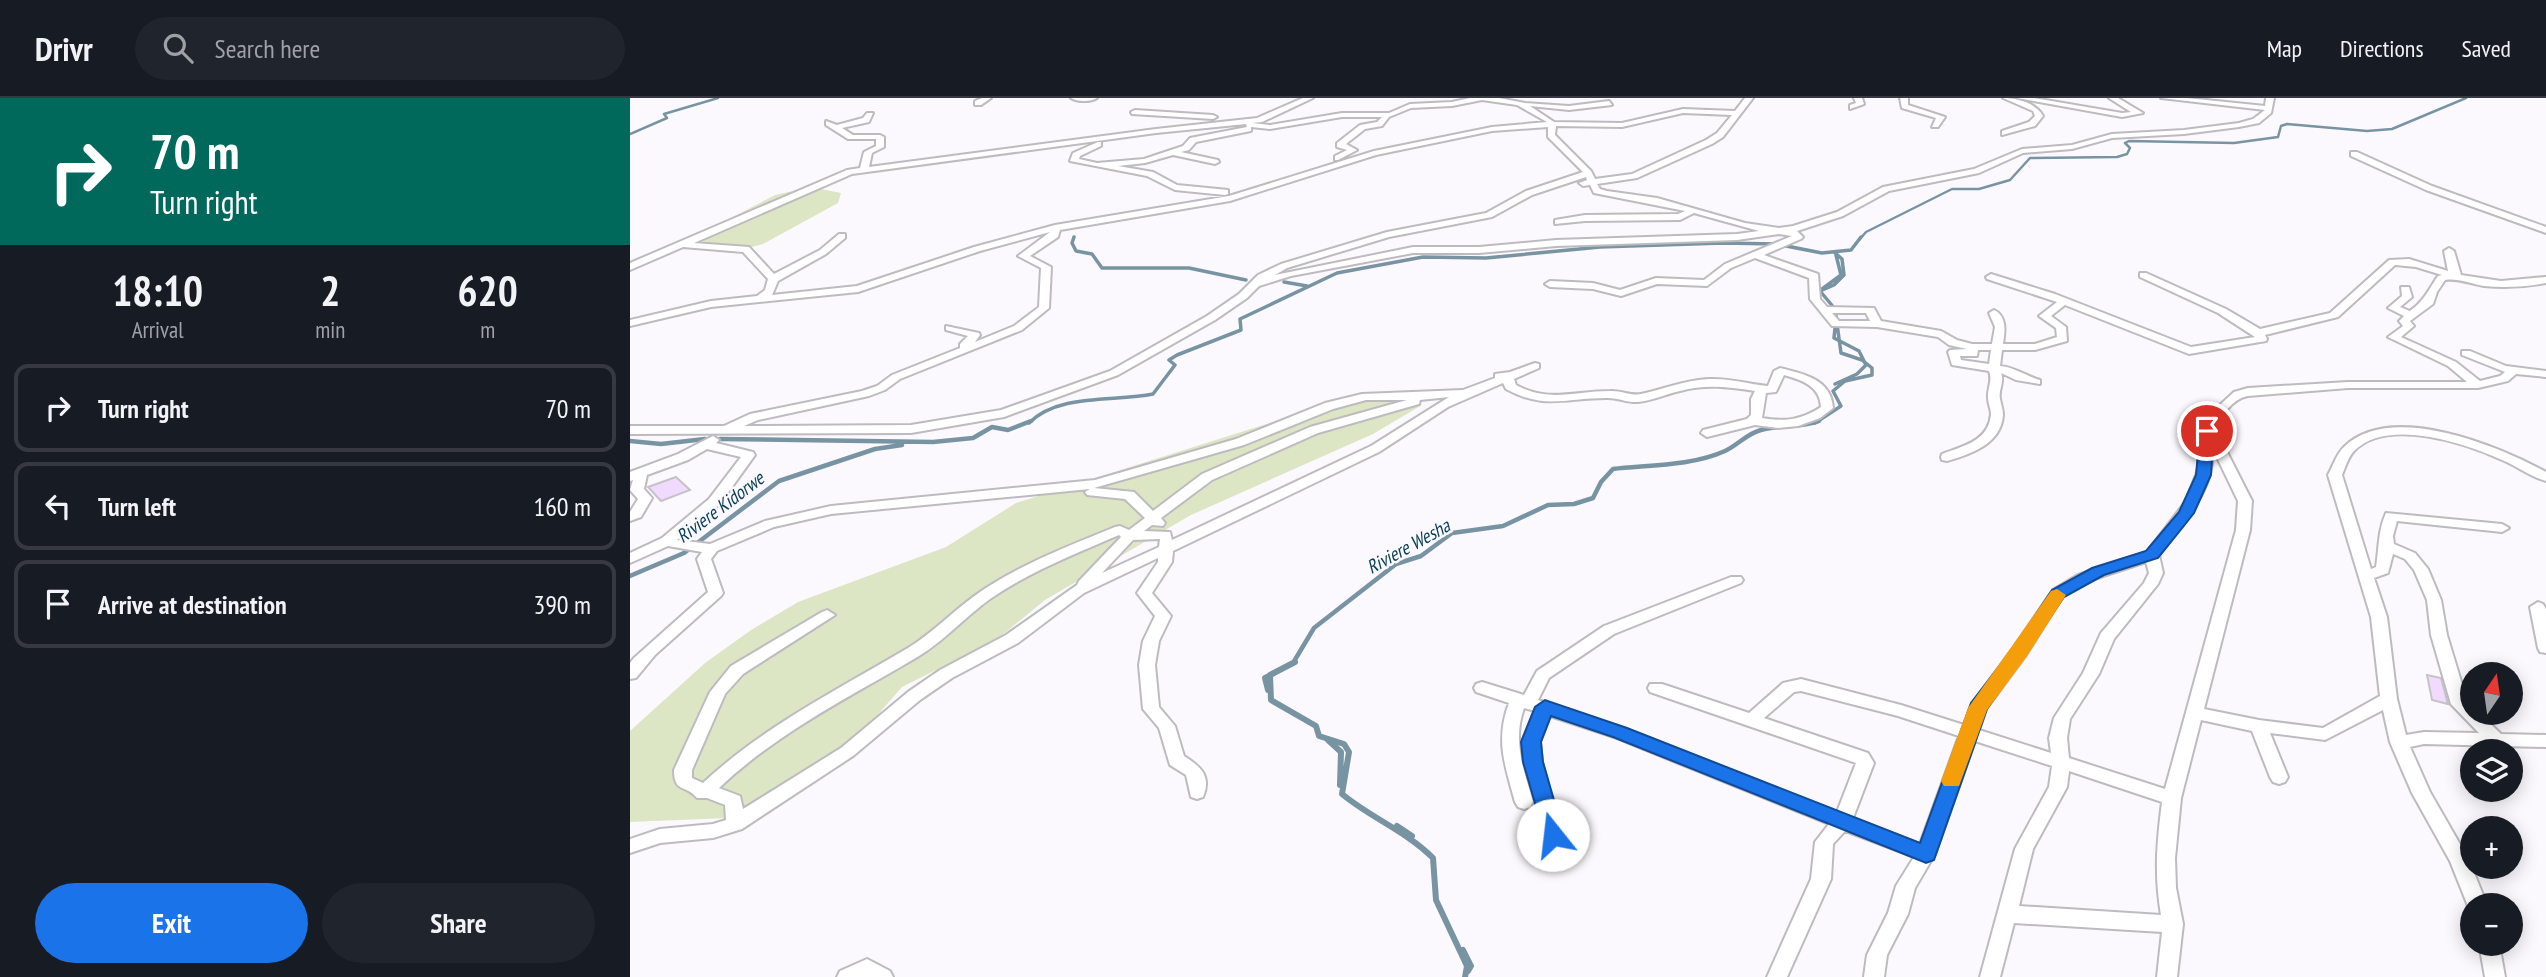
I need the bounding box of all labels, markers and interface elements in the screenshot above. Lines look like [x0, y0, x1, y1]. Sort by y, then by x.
search box [135, 17, 625, 80]
text: Drivr [35, 27, 93, 70]
icon: search [159, 29, 197, 67]
text: Search here [215, 32, 320, 65]
text: Map [2267, 33, 2302, 64]
text: Directions [2340, 33, 2424, 64]
text: Saved [2462, 33, 2511, 64]
text: 70 m [150, 119, 239, 183]
icon: right [35, 126, 126, 217]
text: Turn right [150, 181, 258, 223]
text: 18:10 [112, 263, 203, 318]
text: 2 [320, 263, 340, 318]
text: 620 [458, 263, 518, 318]
text: Arrival [132, 315, 184, 344]
text: min [315, 315, 345, 344]
text: m [480, 315, 495, 344]
icon: right [39, 389, 77, 427]
text: Turn right [98, 392, 189, 425]
text: 70 m [545, 392, 591, 425]
pin [2177, 401, 2237, 461]
icon: arrive [2188, 412, 2226, 450]
water label: Riviere Kidorwe [671, 466, 770, 548]
icon: left [39, 487, 77, 525]
text: Turn left [98, 490, 176, 523]
text: 160 m [533, 490, 591, 523]
water label: Riviere Wesha [1362, 513, 1455, 579]
icon: arrive [39, 585, 77, 623]
text: Arrive at destination [98, 588, 287, 621]
text: 390 m [533, 588, 591, 621]
north arrow [2460, 662, 2524, 724]
map controls [2460, 662, 2523, 956]
button: layers [2460, 739, 2523, 802]
position arrow [1516, 798, 1590, 872]
button: + [2460, 816, 2523, 879]
button: Exit [35, 883, 308, 963]
button: Share [322, 883, 595, 963]
button: − [2460, 893, 2523, 956]

